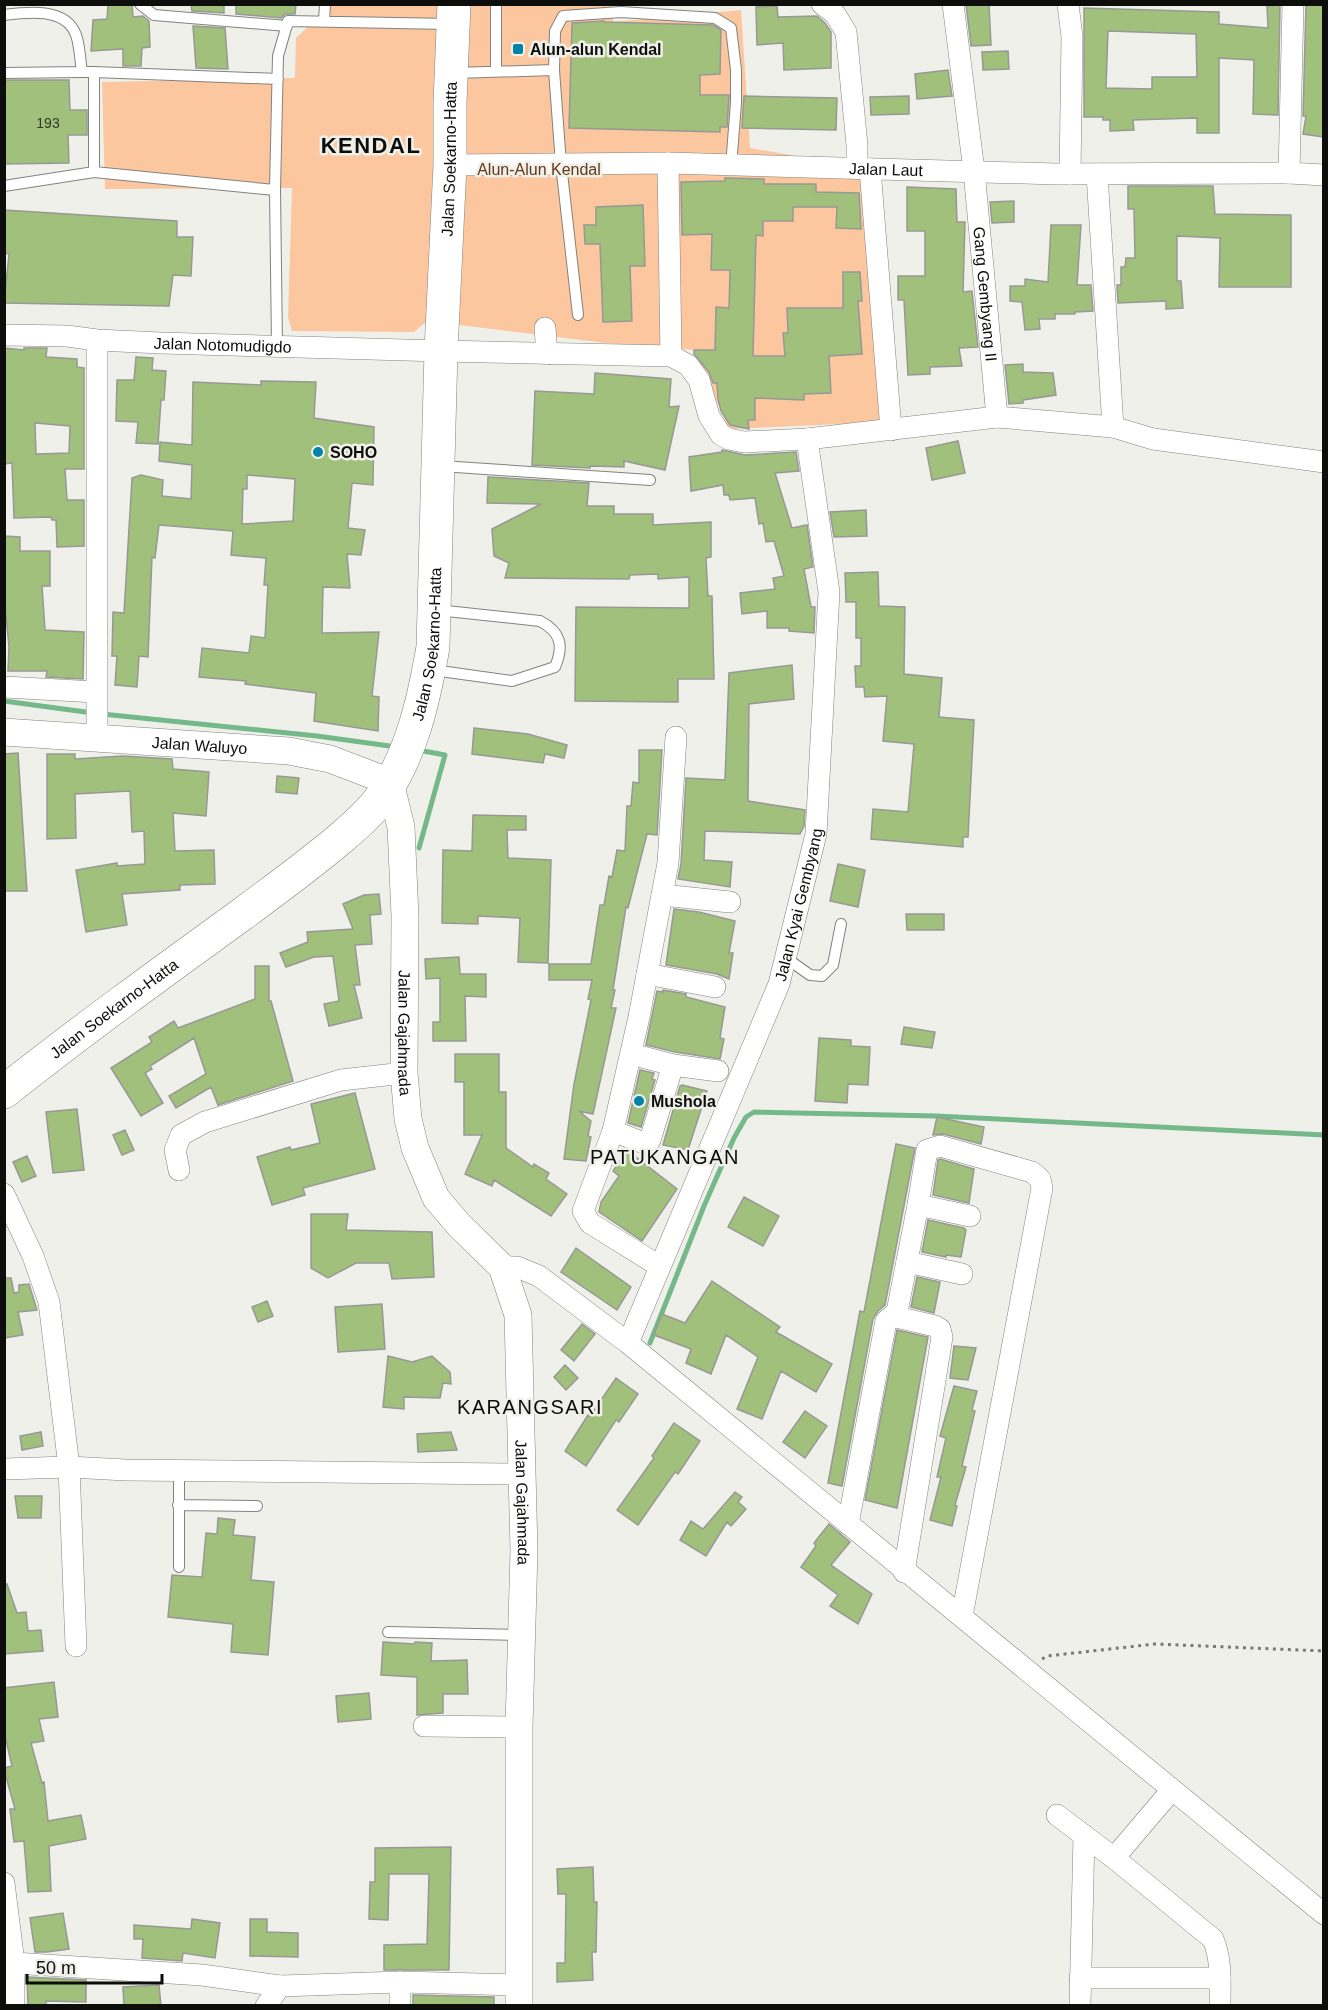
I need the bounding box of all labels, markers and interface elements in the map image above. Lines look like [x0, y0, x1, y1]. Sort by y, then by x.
place label: Alun-alun Kendal [530, 41, 662, 58]
marker: Alun-alun Kendal [511, 42, 525, 56]
street label: Jalan Soekarno-Hatta [438, 81, 459, 237]
house number: 193 [36, 115, 60, 131]
district label: KENDAL [321, 133, 421, 158]
street label: Jalan Laut [849, 160, 924, 179]
park label: Alun-Alun Kendal [477, 161, 601, 178]
street label: Gang Gembyang II [971, 226, 1000, 362]
street label: Jalan Notomudigdo [153, 334, 292, 355]
place label: SOHO [330, 444, 377, 461]
marker: SOHO [311, 445, 325, 459]
street label: Jalan Soekarno-Hatta [409, 567, 444, 723]
street label: Jalan Waluyo [151, 733, 248, 757]
street label: Jalan Kyai Gembyang [772, 828, 825, 983]
street label: Jalan Soekarno-Hatta [47, 955, 181, 1062]
street label: Jalan Gajahmada [395, 970, 414, 1096]
place label: Mushola [651, 1093, 716, 1110]
marker: Mushola [632, 1094, 646, 1108]
district label: PATUKANGAN [590, 1146, 740, 1168]
district label: KARANGSARI [457, 1396, 603, 1418]
street label: Jalan Gajahmada [513, 1439, 533, 1566]
scale bar [27, 1947, 162, 1985]
text: 50 m [36, 1958, 76, 1978]

